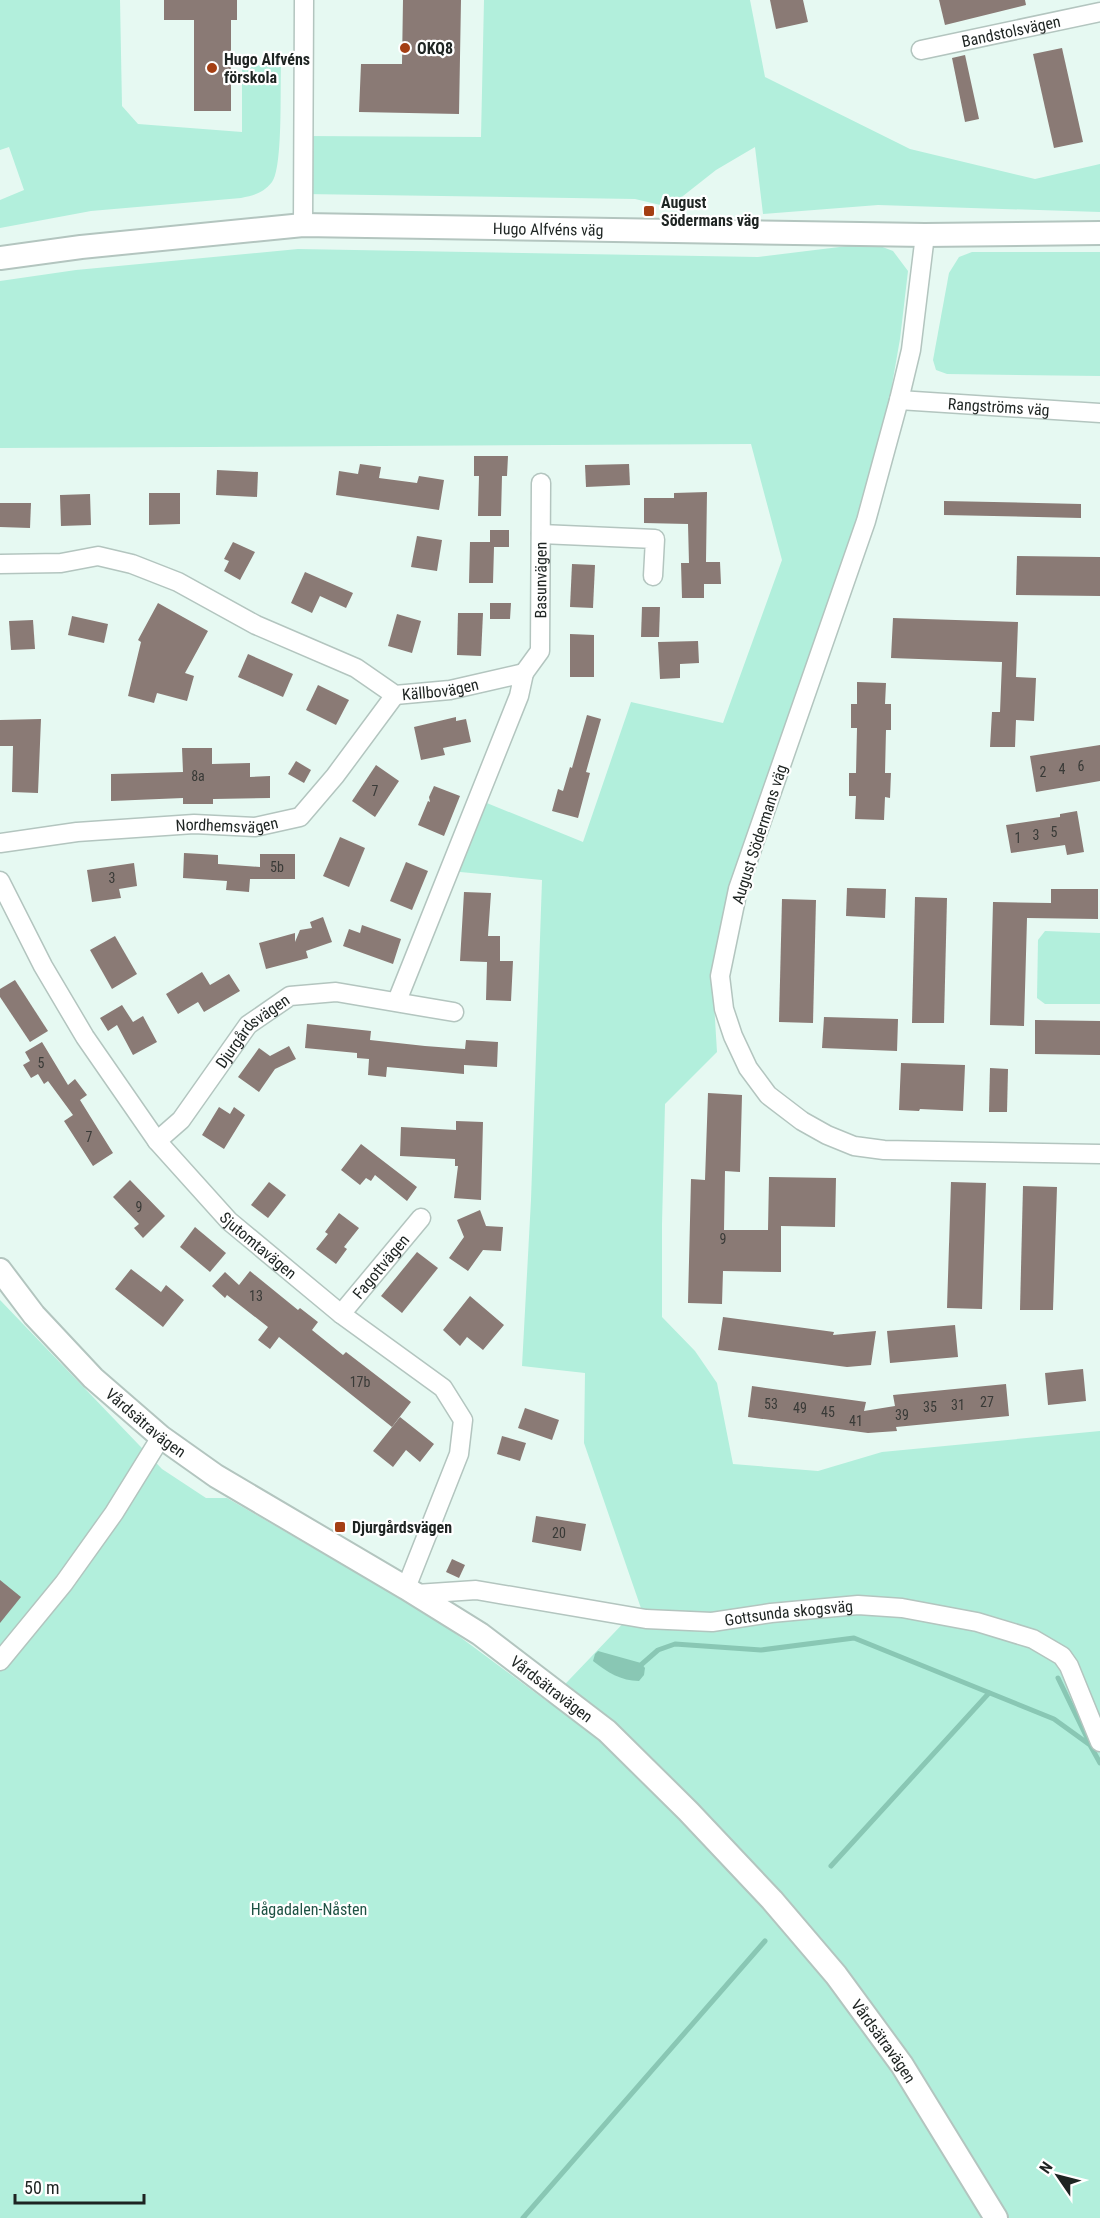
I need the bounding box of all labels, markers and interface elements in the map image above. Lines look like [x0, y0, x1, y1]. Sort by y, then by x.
street label: Bandstolsvägen [960, 12, 1062, 51]
place label: OKQ8 [417, 39, 453, 58]
marker: OKQ8 [398, 41, 412, 55]
place label: Hugo Alfvéns förskola [224, 50, 310, 87]
marker: Hugo Alfvéns förskola [205, 61, 219, 75]
place label: August Södermans väg [661, 193, 759, 230]
marker: August Södermans väg [642, 204, 656, 218]
street label: Hugo Alfvéns väg [493, 219, 604, 240]
street label: Rangströms väg [947, 394, 1050, 420]
street label: Basunvägen [531, 542, 551, 619]
street label: Källbovägen [401, 675, 480, 704]
house number: 6 [1078, 758, 1085, 774]
house number: 4 [1059, 761, 1066, 777]
street label: August Södermans väg [728, 762, 791, 906]
house number: 2 [1040, 764, 1047, 780]
house number: 8a [191, 768, 205, 784]
house number: 7 [372, 783, 379, 799]
street label: Nordhemsvägen [175, 813, 280, 837]
house number: 5 [1051, 824, 1058, 840]
house number: 3 [1033, 827, 1039, 843]
house number: 1 [1015, 830, 1021, 846]
house number: 5b [270, 859, 284, 875]
house number: 3 [109, 870, 115, 886]
street label: Djurgårdsvägen [212, 990, 293, 1072]
house number: 5 [38, 1055, 45, 1071]
house number: 7 [86, 1129, 93, 1145]
house number: 9 [136, 1199, 142, 1215]
street label: Sjutomtavägen [216, 1208, 300, 1283]
street label: Fagottvägen [349, 1231, 413, 1303]
house number: 9 [720, 1231, 726, 1247]
house number: 13 [249, 1288, 263, 1304]
house number: 17b [350, 1374, 370, 1390]
street label: Vårdsätravägen [102, 1384, 189, 1462]
house number: 27 [980, 1394, 994, 1410]
house number: 53 [764, 1396, 778, 1412]
house number: 31 [951, 1397, 965, 1413]
house number: 35 [923, 1399, 937, 1415]
house number: 49 [793, 1400, 807, 1416]
house number: 45 [821, 1404, 835, 1420]
house number: 39 [895, 1407, 909, 1423]
house number: 41 [849, 1413, 863, 1429]
place label: Djurgårdsvägen [352, 1518, 452, 1537]
marker: Djurgårdsvägen [333, 1520, 347, 1534]
house number: 20 [552, 1525, 566, 1541]
street label: Gottsunda skogsväg [723, 1597, 854, 1630]
street label: Vårdsätravägen [507, 1652, 596, 1727]
park label: Hågadalen-Nåsten [251, 1900, 367, 1919]
street label: Vårdsätravägen [847, 1996, 920, 2086]
north arrow [1028, 2146, 1088, 2206]
text: N [1036, 2158, 1057, 2177]
scale bar [15, 2167, 144, 2205]
text: 50 m [24, 2177, 59, 2198]

